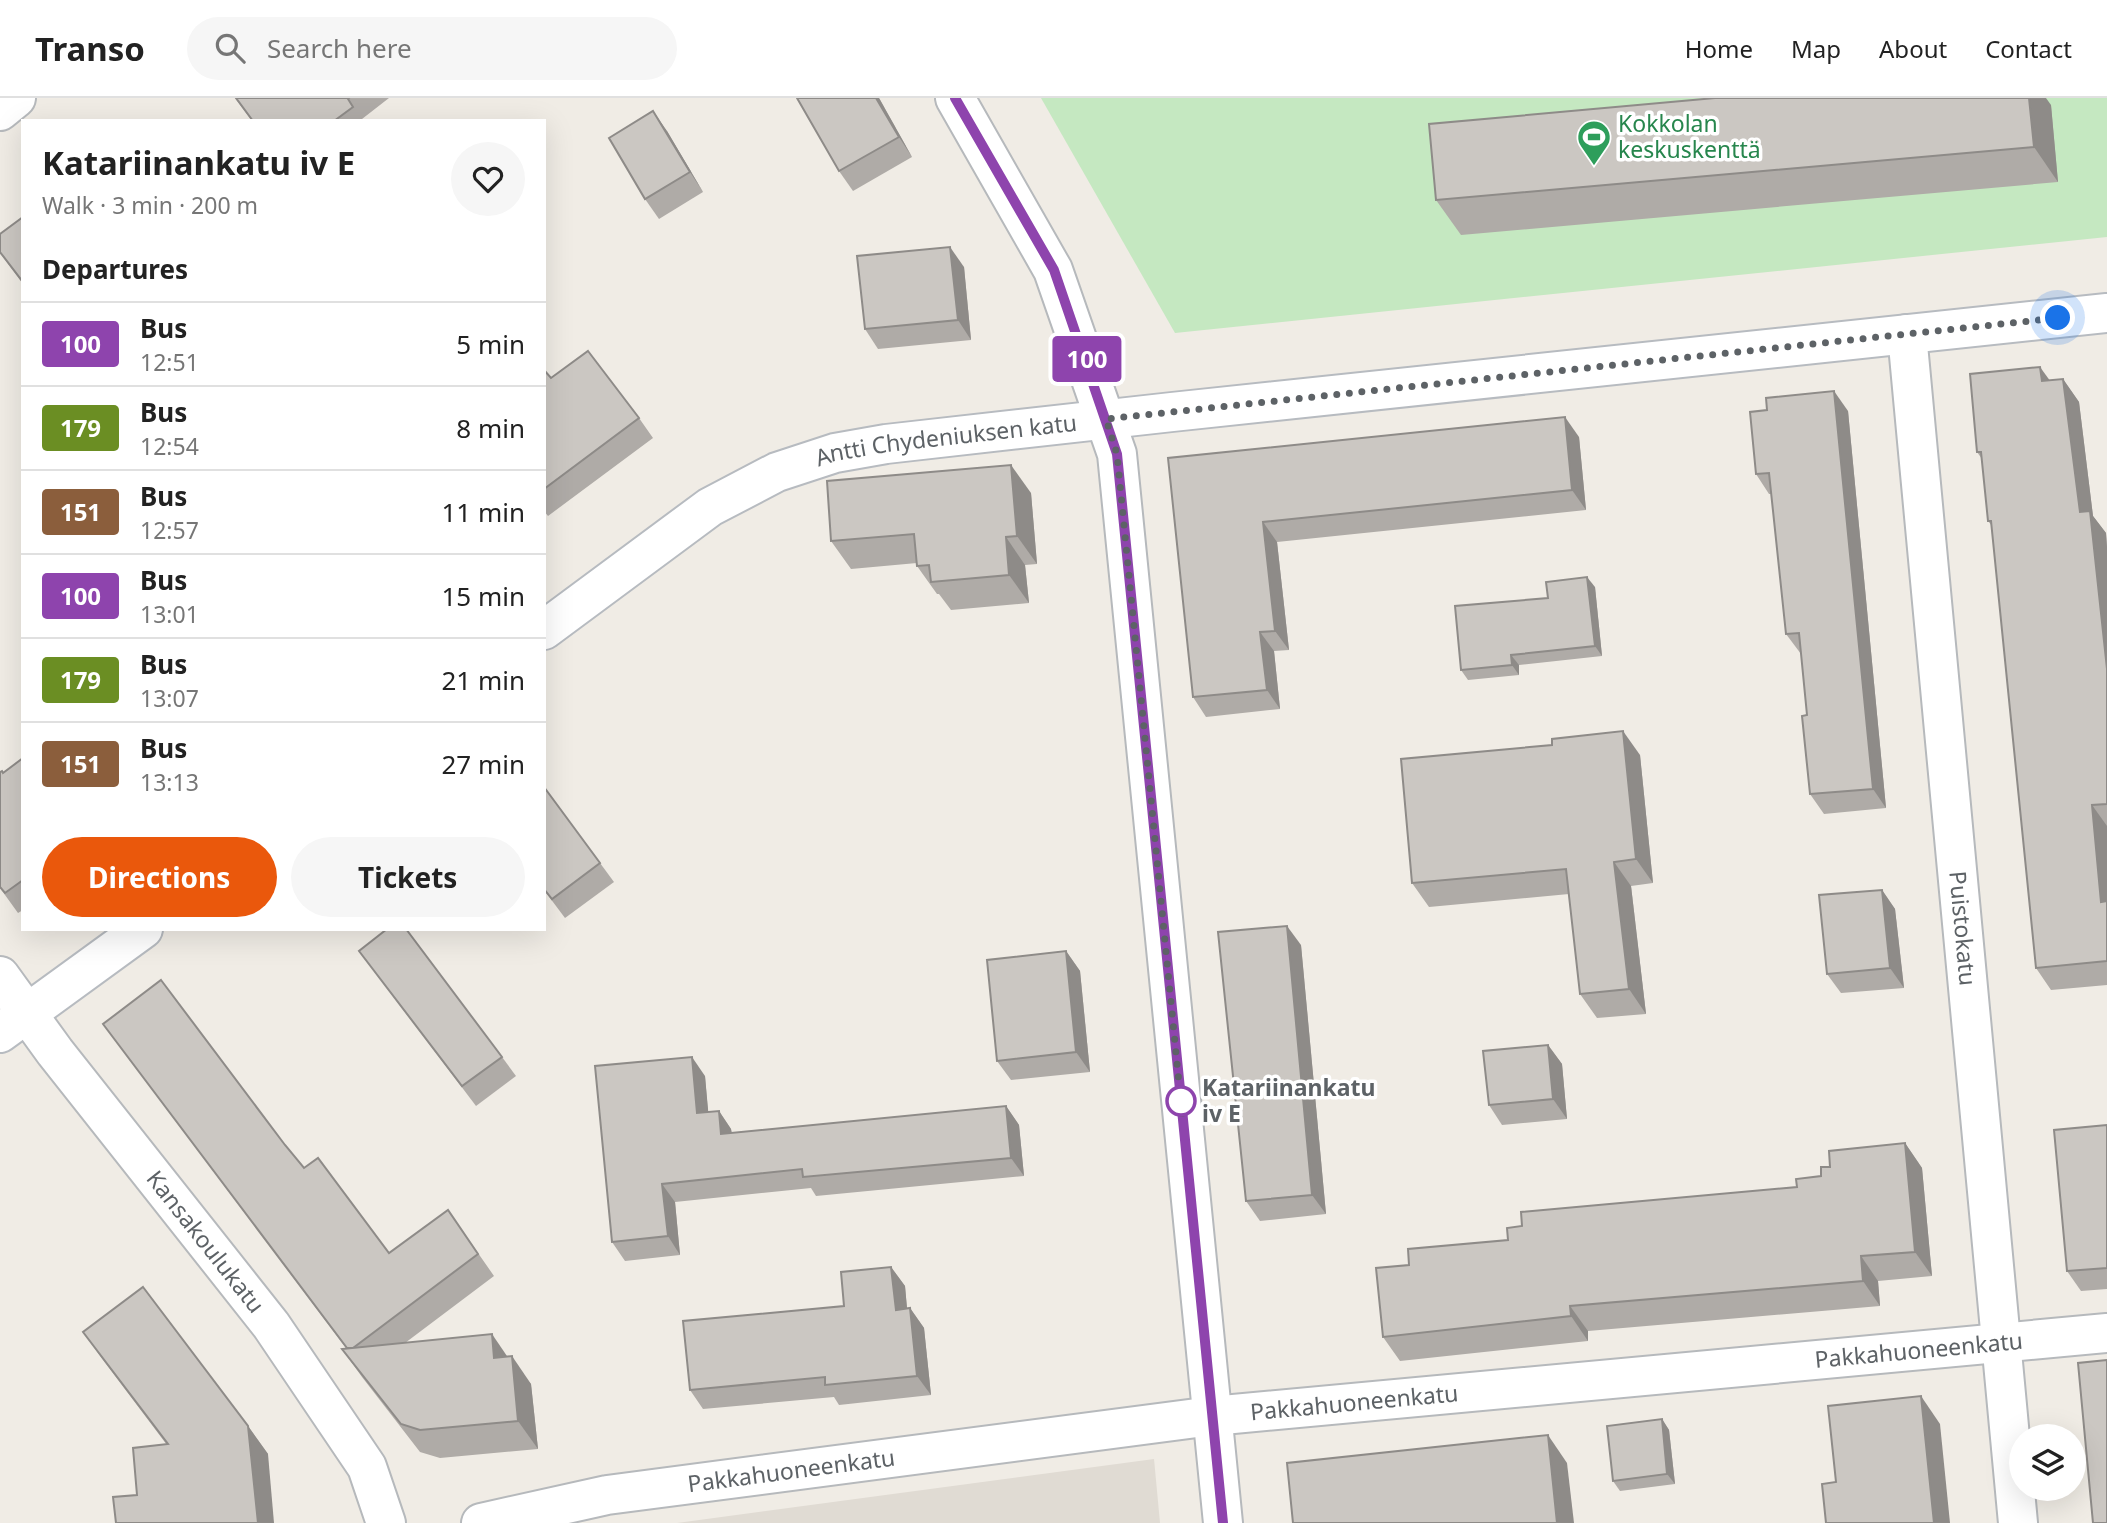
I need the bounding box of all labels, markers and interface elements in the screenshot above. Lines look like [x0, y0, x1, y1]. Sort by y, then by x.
search box [187, 17, 677, 80]
text: Transo [35, 26, 145, 71]
icon: search [211, 29, 249, 67]
text: Search here [267, 30, 412, 66]
text: Home [1685, 32, 1753, 65]
text: Map [1791, 32, 1841, 65]
text: About [1879, 32, 1947, 65]
text: Contact [1985, 32, 2072, 65]
place label: Kokkolan keskuskenttä [1618, 107, 1761, 165]
sports icon: Kokkolan keskuskenttä [1575, 118, 1613, 167]
text: Katariinankatu iv E [42, 140, 355, 185]
button: heart [451, 142, 525, 216]
text: Walk · 3 min · 200 m [42, 189, 258, 221]
text: Departures [42, 251, 188, 287]
your location [2040, 300, 2075, 335]
text: Bus [140, 310, 187, 346]
text: 5 min [456, 326, 525, 362]
text: 100 [60, 327, 101, 360]
line badge: 100 [1047, 336, 1127, 382]
text: 100 [1066, 342, 1108, 375]
text: 12:51 [140, 346, 199, 378]
text: Bus [140, 394, 187, 430]
street label: Antti Chydeniuksen katu [811, 406, 1078, 474]
text: 8 min [456, 410, 525, 446]
text: 179 [60, 411, 101, 444]
text: 12:54 [140, 430, 199, 462]
text: Bus [140, 478, 187, 514]
text: 11 min [441, 494, 525, 530]
text: 151 [60, 495, 101, 528]
text: 12:57 [140, 514, 199, 546]
text: Bus [140, 562, 187, 598]
text: 15 min [441, 578, 525, 614]
text: 100 [60, 579, 101, 612]
text: 13:01 [140, 598, 199, 630]
text: Bus [140, 646, 187, 682]
text: 21 min [441, 662, 525, 698]
text: 179 [60, 663, 101, 696]
text: 13:07 [140, 682, 199, 714]
text: Bus [140, 730, 187, 766]
text: 27 min [441, 746, 525, 782]
text: 151 [60, 747, 101, 780]
text: 13:13 [140, 766, 199, 798]
button: Directions [42, 837, 277, 917]
button: Tickets [291, 837, 525, 917]
street label: Puistokatu [1942, 870, 1985, 987]
place label: Katariinankatu iv E [1202, 1071, 1376, 1129]
marker: Katariinankatu iv E [1166, 1086, 1196, 1116]
street label: Kansakoulukatu [140, 1163, 272, 1319]
street label: Pakkahuoneenkatu [1813, 1324, 2024, 1375]
street label: Pakkahuoneenkatu [1249, 1376, 1460, 1427]
map controls [2009, 1424, 2086, 1501]
button: layers [2009, 1424, 2086, 1501]
street label: Pakkahuoneenkatu [686, 1441, 897, 1499]

